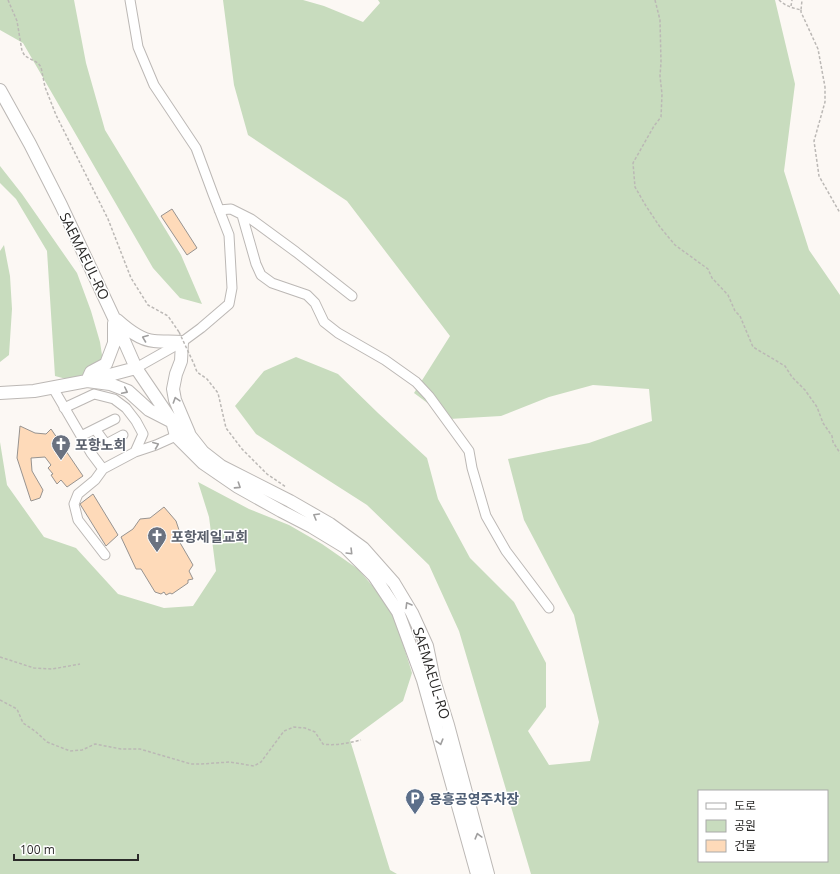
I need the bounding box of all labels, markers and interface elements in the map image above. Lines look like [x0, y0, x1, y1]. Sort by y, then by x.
street label: SAEMAEUL-RO [56, 209, 114, 303]
one-way arrow [142, 335, 149, 343]
one-way arrow [121, 386, 128, 394]
one-way arrow [172, 397, 181, 404]
church icon: 포항노회 [50, 433, 72, 461]
place label: 포항노회 [75, 435, 127, 454]
one-way arrow [153, 441, 160, 449]
one-way arrow [234, 482, 241, 489]
one-way arrow [313, 514, 320, 521]
church icon: 포항제일교회 [146, 525, 168, 553]
place label: 포항제일교회 [171, 527, 248, 546]
one-way arrow [345, 547, 353, 555]
one-way arrow [405, 602, 412, 609]
street label: SAEMAEUL-RO [409, 625, 455, 721]
one-way arrow [435, 738, 444, 745]
parking icon: 용흥공영주차장 [404, 787, 426, 815]
place label: 용흥공영주차장 [429, 789, 519, 808]
legend [698, 790, 828, 862]
text: 도로 [734, 797, 756, 814]
text: 공원 [734, 817, 756, 834]
one-way arrow [474, 833, 483, 840]
scale bar [14, 836, 138, 862]
text: 건물 [734, 837, 756, 854]
text: 100 m [20, 841, 55, 858]

